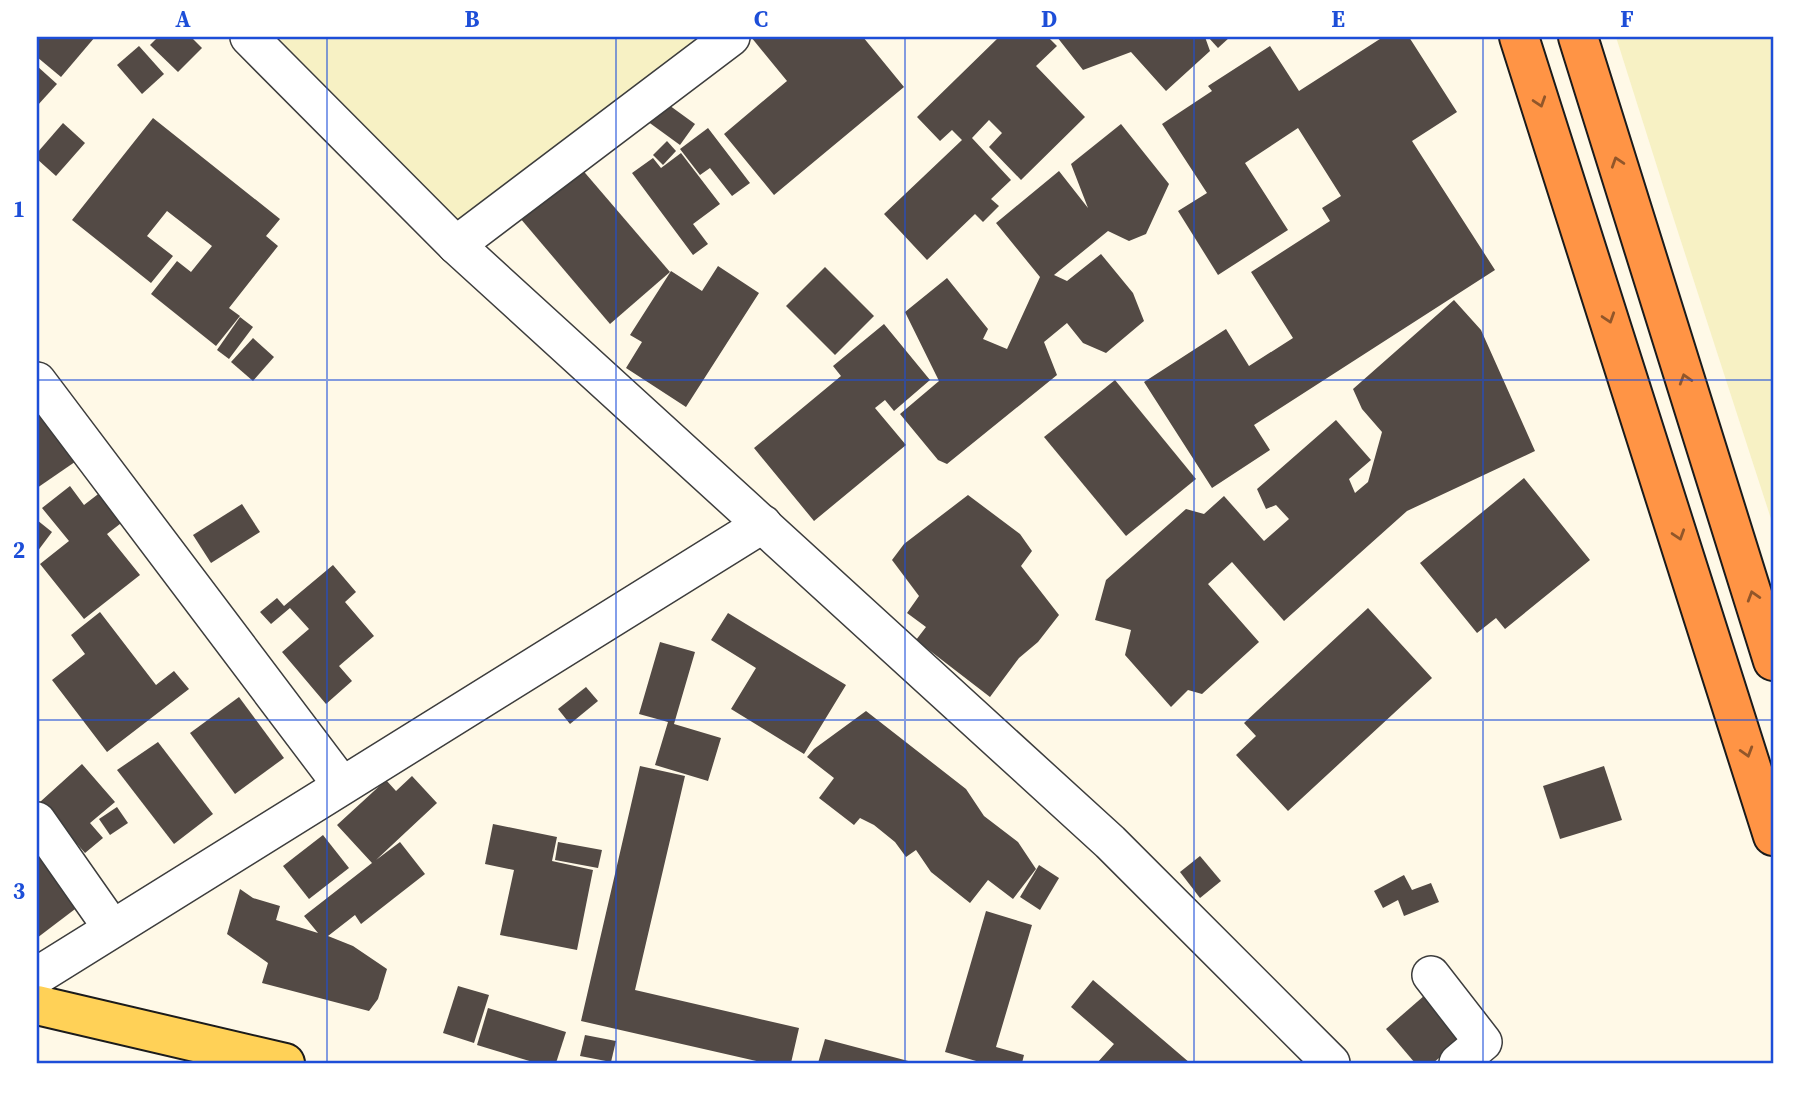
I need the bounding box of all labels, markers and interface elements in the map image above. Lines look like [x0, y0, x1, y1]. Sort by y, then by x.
text: A [175, 3, 191, 35]
text: B [465, 3, 480, 35]
text: C [754, 3, 768, 35]
text: D [1041, 3, 1057, 35]
text: E [1331, 3, 1345, 35]
text: F [1620, 3, 1634, 35]
one-way arrow [1531, 95, 1546, 107]
one-way arrow [1611, 156, 1626, 168]
text: 1 [13, 193, 25, 225]
one-way arrow [1601, 312, 1616, 324]
one-way arrow [1679, 373, 1694, 385]
one-way arrow [1671, 528, 1685, 541]
text: 2 [13, 534, 25, 566]
one-way arrow [1747, 590, 1761, 603]
one-way arrow [1739, 746, 1754, 758]
text: 3 [13, 875, 25, 907]

